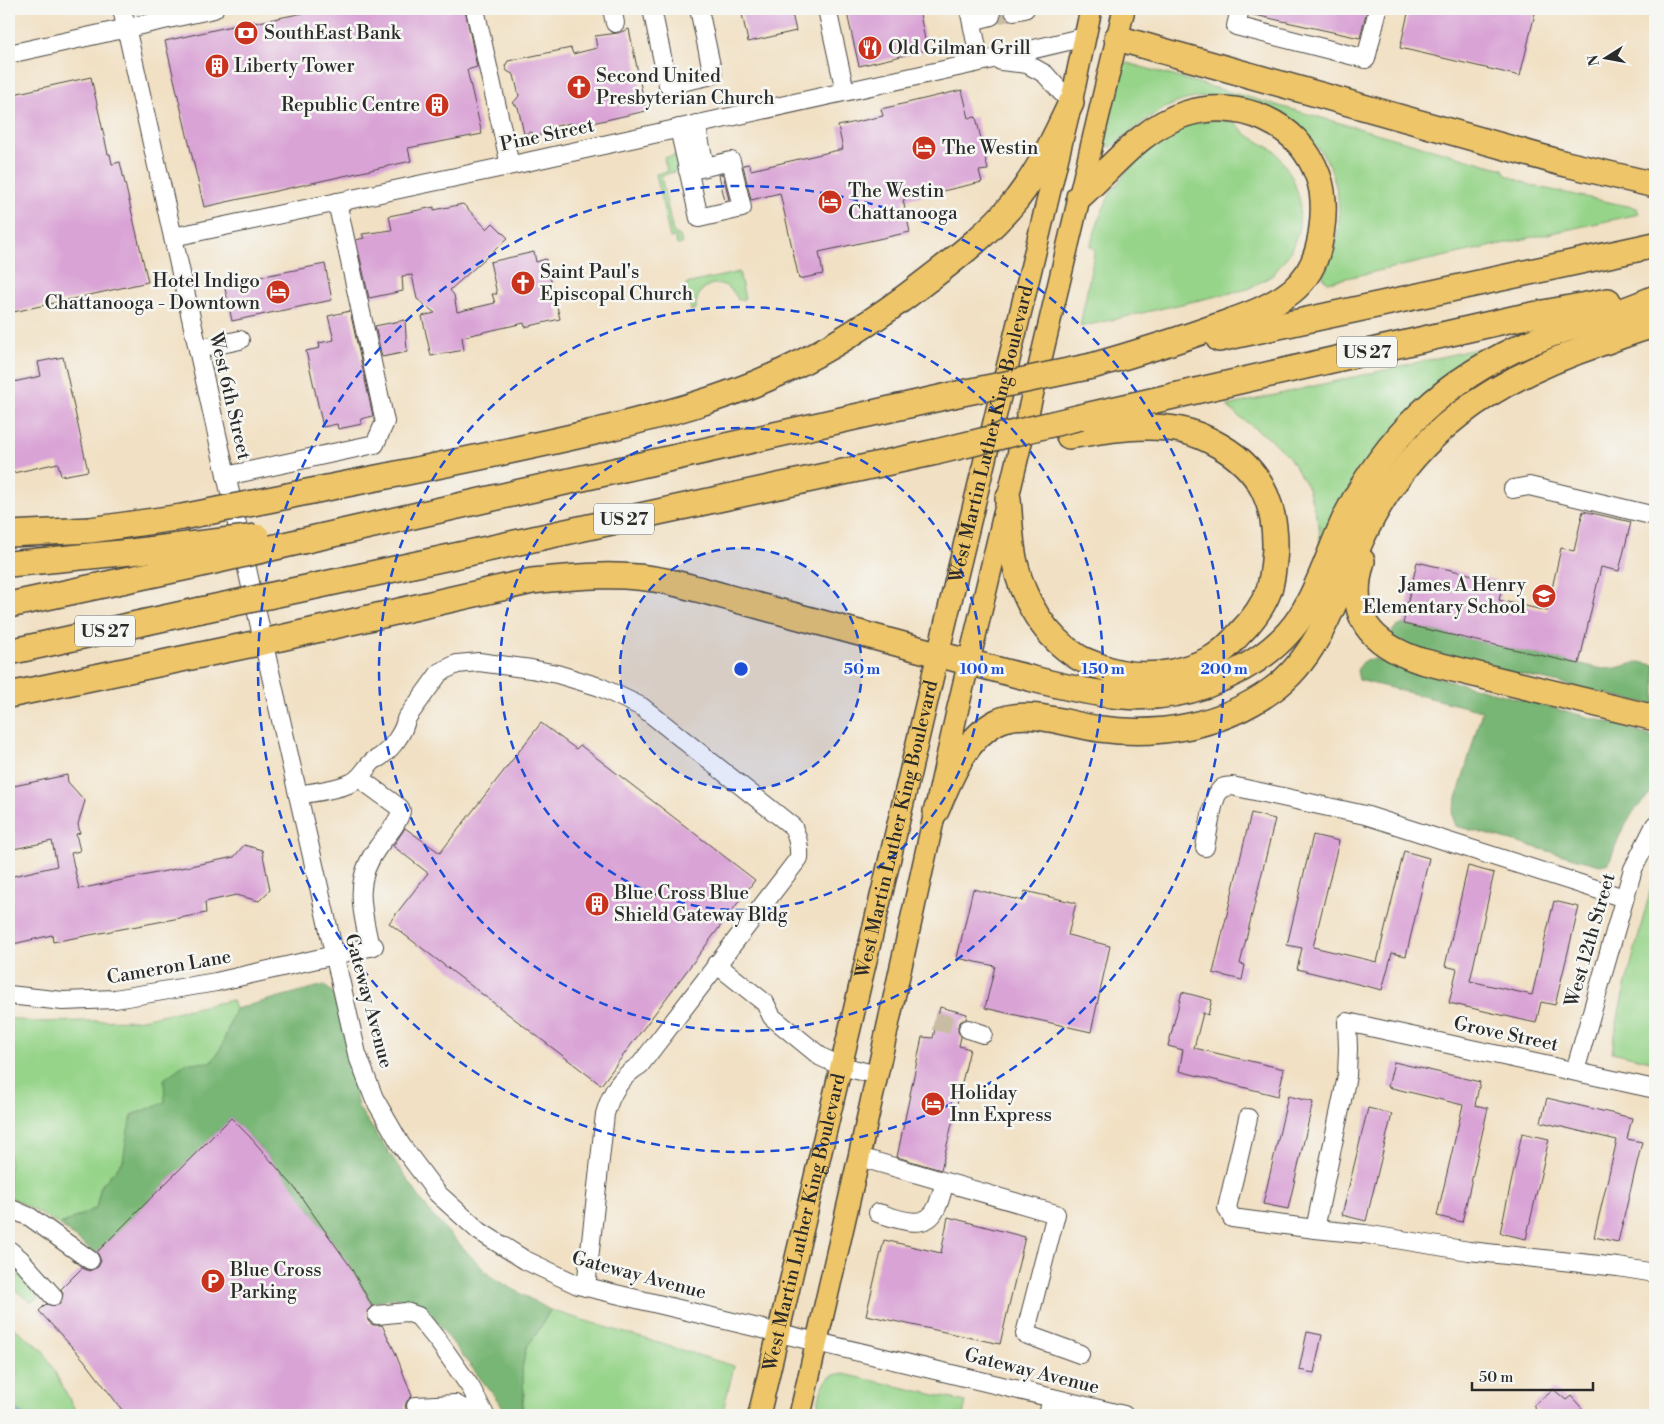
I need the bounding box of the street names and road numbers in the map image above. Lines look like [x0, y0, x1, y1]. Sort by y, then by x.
street label: Pine Street [498, 113, 597, 157]
street label: West Martin Luther King Boulevard [943, 283, 1039, 586]
street label: West 6th Street [203, 329, 256, 462]
road number: US 27 [1337, 337, 1397, 368]
road number: US 27 [594, 504, 654, 534]
road number: US 27 [75, 616, 135, 646]
street label: West Martin Luther King Boulevard [850, 678, 943, 981]
street label: West 12th Street [1559, 870, 1621, 1011]
street label: Gateway Avenue [340, 931, 398, 1071]
street label: Cameron Lane [105, 944, 233, 990]
street label: Grove Street [1451, 1011, 1561, 1057]
street label: West Martin Luther King Boulevard [758, 1071, 851, 1374]
street label: Gateway Avenue [569, 1246, 709, 1304]
street label: Gateway Avenue [962, 1343, 1102, 1399]

